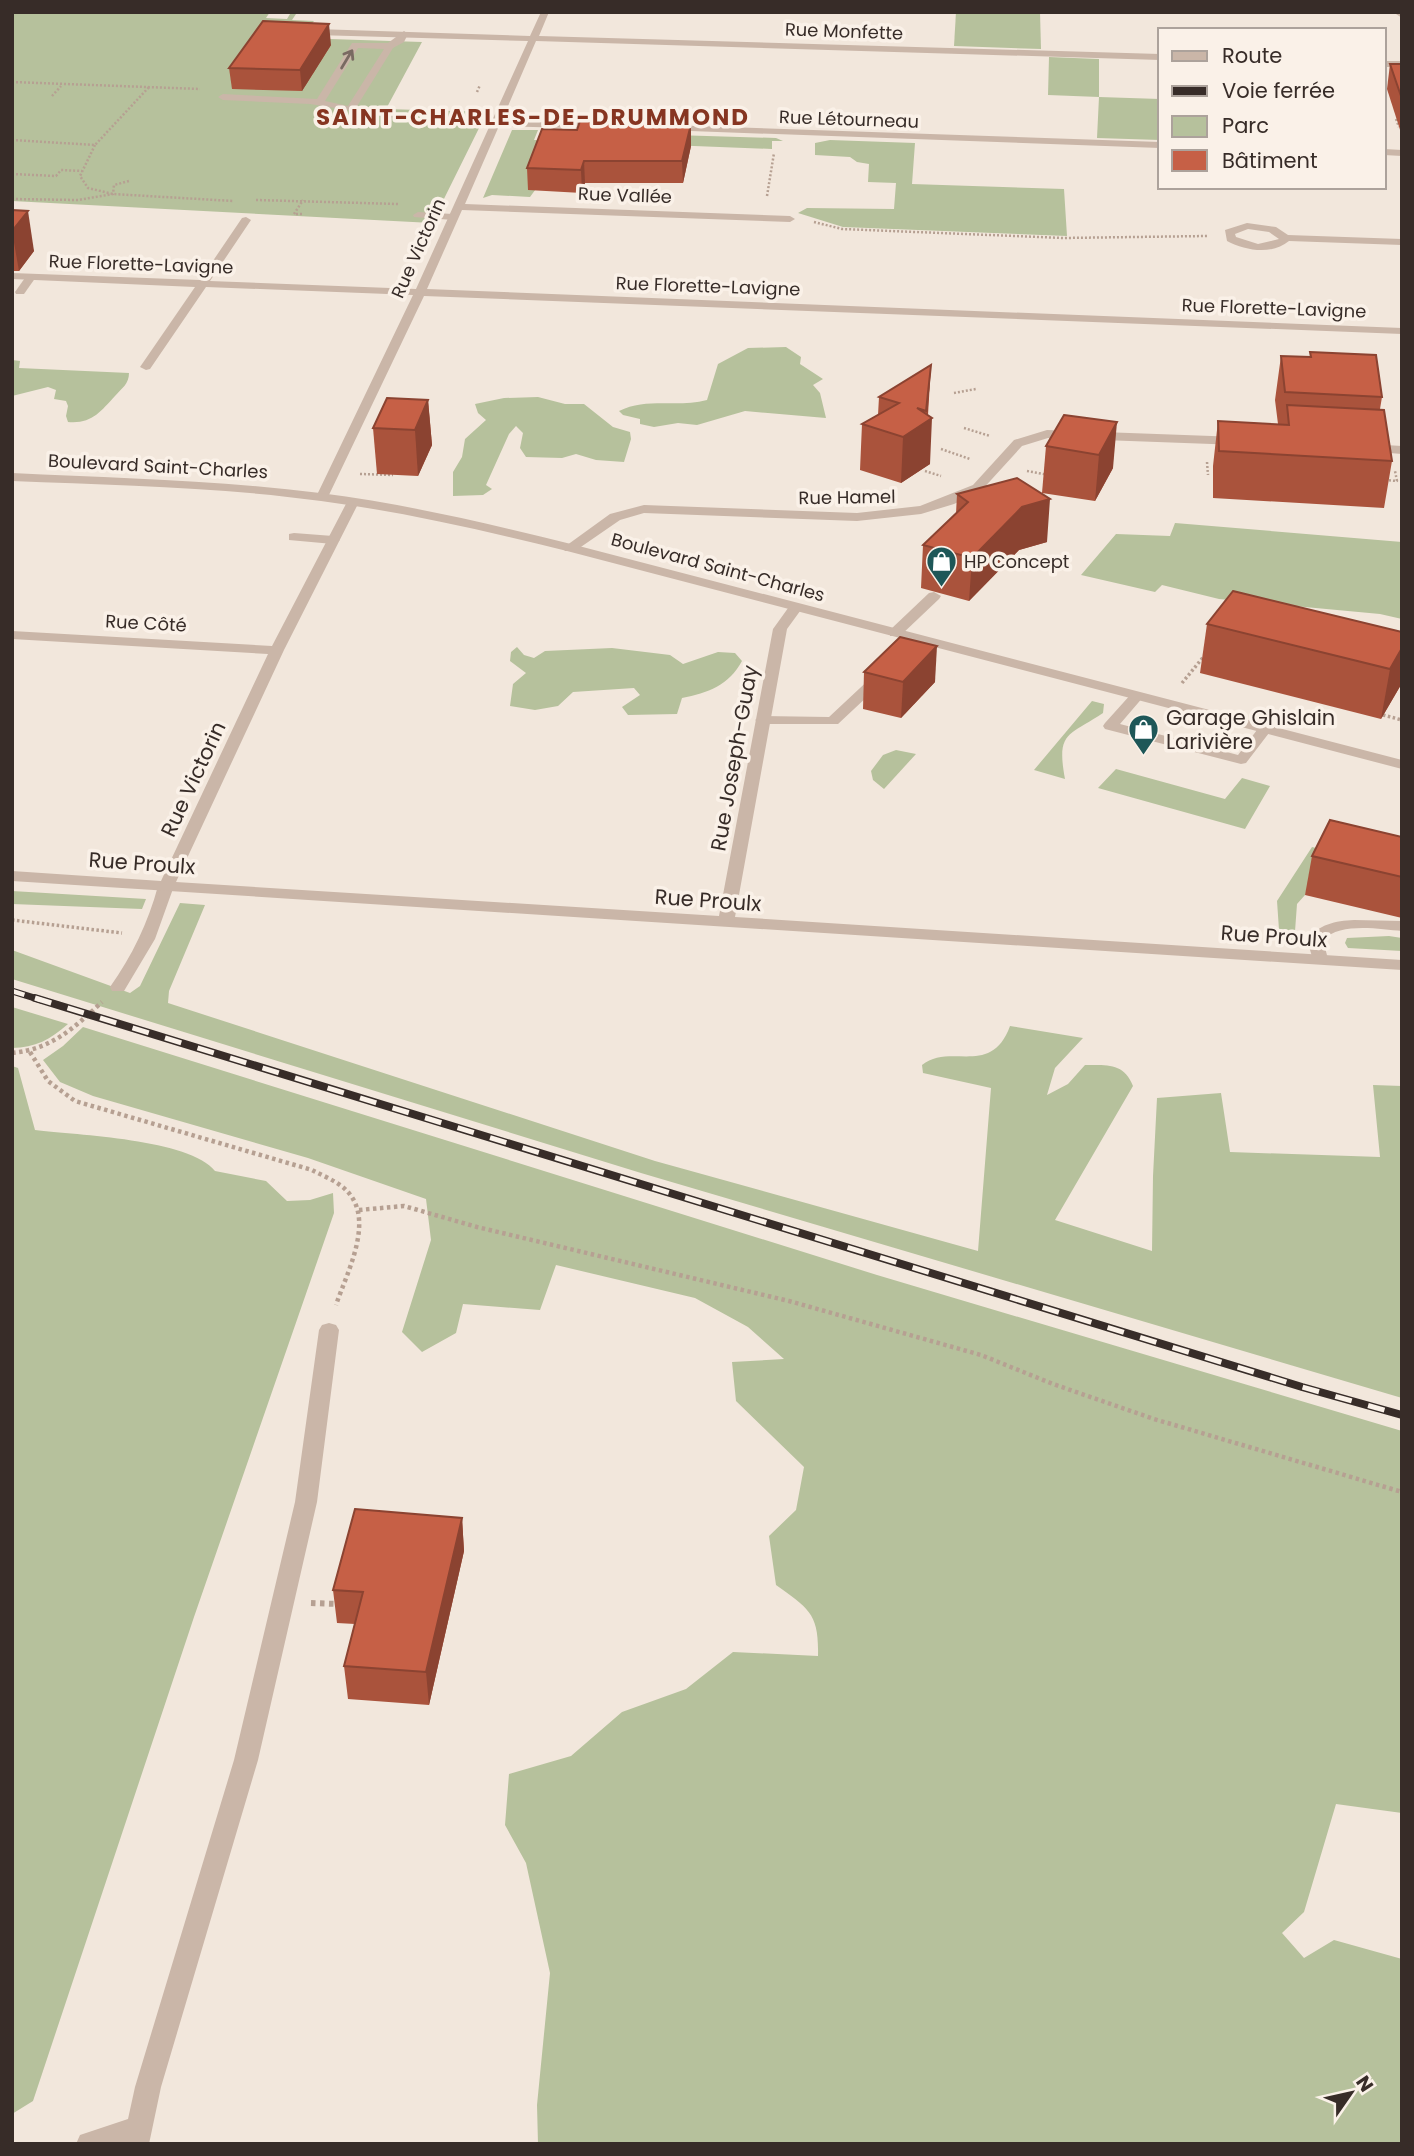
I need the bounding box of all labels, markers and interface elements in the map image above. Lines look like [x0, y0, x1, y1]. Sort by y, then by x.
street label: Rue Monfette [784, 16, 904, 46]
legend [1158, 28, 1386, 189]
text: Route [1222, 41, 1282, 70]
one-way arrow [340, 50, 354, 70]
text: Voie ferrée [1222, 76, 1335, 105]
district label: SAINT-CHARLES-DE-DRUMMOND [316, 101, 750, 133]
street label: Rue Létourneau [779, 104, 919, 134]
text: Parc [1222, 111, 1269, 140]
text: Bâtiment [1222, 146, 1318, 175]
street label: Rue Vallée [578, 181, 672, 209]
street label: Rue Victorin [385, 194, 451, 302]
street label: Rue Florette-Lavigne [48, 248, 234, 280]
street label: Rue Florette-Lavigne [615, 270, 801, 302]
street label: Rue Florette-Lavigne [1181, 292, 1367, 324]
street label: Boulevard Saint-Charles [47, 448, 269, 484]
street label: Rue Hamel [798, 484, 896, 510]
street label: Boulevard Saint-Charles [608, 526, 828, 608]
shop icon: HP Concept [924, 544, 958, 588]
place label: HP Concept [964, 549, 1069, 574]
street label: Rue Côté [105, 608, 187, 638]
street label: Rue Joseph-Guay [703, 663, 765, 853]
place label: Garage Ghislain Larivière [1166, 703, 1335, 756]
shop icon: Garage Ghislain Larivière [1126, 712, 1160, 756]
street label: Rue Victorin [154, 716, 232, 842]
street label: Rue Proulx [88, 845, 196, 881]
street label: Rue Proulx [654, 882, 762, 918]
street label: Rue Proulx [1220, 918, 1328, 954]
north arrow [1316, 2058, 1386, 2128]
text: N [1349, 2070, 1380, 2097]

